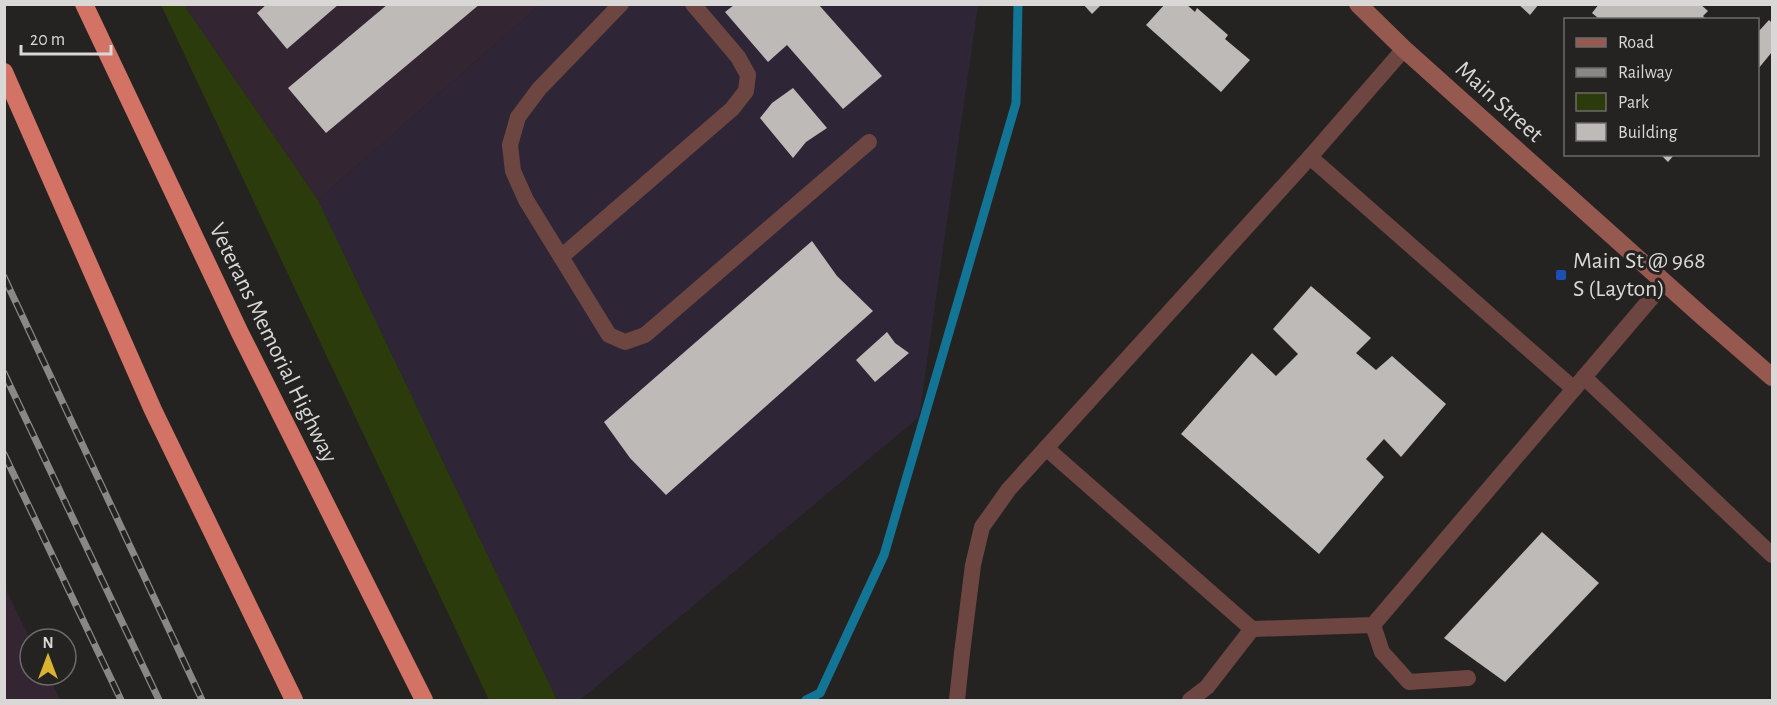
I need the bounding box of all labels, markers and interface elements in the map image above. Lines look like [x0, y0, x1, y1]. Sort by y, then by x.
scale bar [21, 18, 111, 56]
legend [1564, 18, 1759, 156]
text: 20 m [30, 31, 65, 49]
text: Road [1618, 34, 1654, 52]
street label: Main Street [1451, 57, 1548, 147]
text: Railway [1618, 64, 1673, 82]
text: Park [1618, 94, 1650, 112]
text: Building [1618, 124, 1678, 142]
street label: Veterans Memorial Highway [205, 220, 341, 466]
place label: Main St @ 968 S (Layton) [1573, 249, 1706, 301]
marker: Main St @ 968 S (Layton) [1554, 268, 1568, 282]
north arrow [18, 627, 78, 687]
text: N [42, 635, 54, 651]

